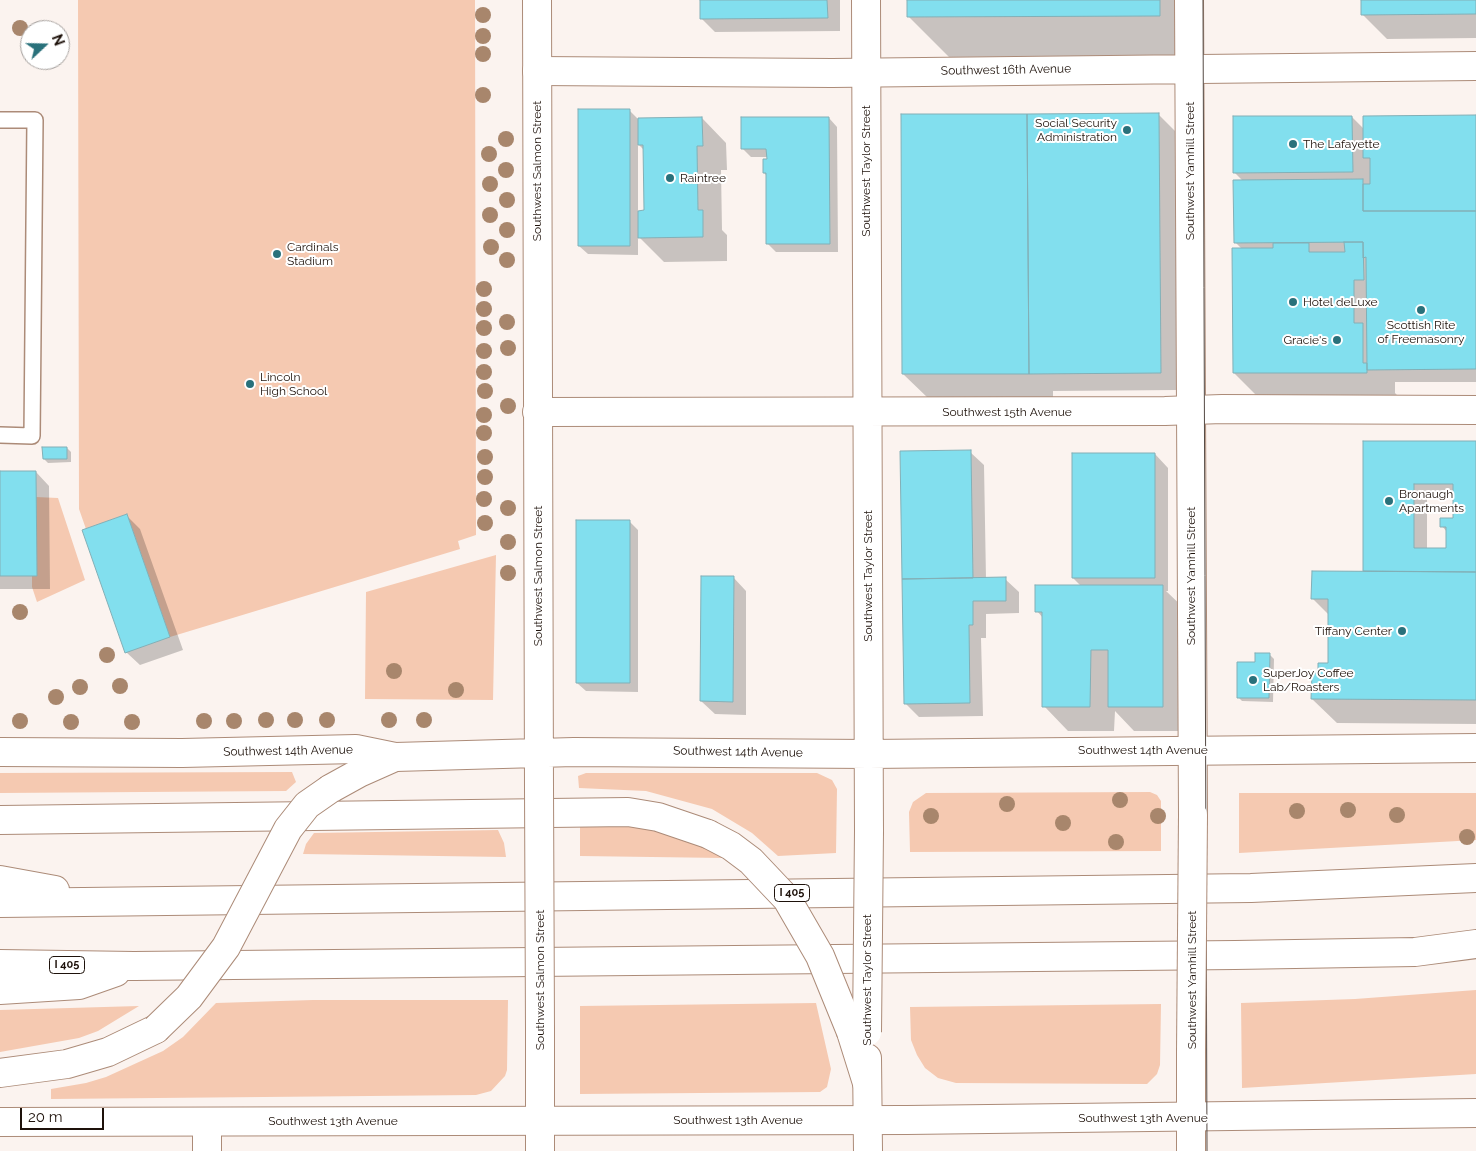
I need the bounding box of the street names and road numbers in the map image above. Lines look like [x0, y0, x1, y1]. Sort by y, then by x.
street label: Southwest 16th Avenue [941, 62, 1071, 78]
street label: Southwest Salmon Street [530, 101, 544, 241]
street label: Southwest Yamhill Street [1183, 102, 1197, 240]
street label: Southwest Taylor Street [859, 105, 873, 237]
street label: Southwest 15th Avenue [942, 405, 1072, 419]
street label: Southwest Salmon Street [531, 506, 545, 646]
street label: Southwest Yamhill Street [1184, 507, 1198, 645]
street label: Southwest Taylor Street [861, 510, 875, 642]
street label: Southwest 14th Avenue [223, 743, 353, 759]
street label: Southwest 14th Avenue [1078, 743, 1208, 757]
street label: Southwest 14th Avenue [673, 744, 803, 760]
road number: I 405 [774, 884, 810, 901]
street label: Southwest Salmon Street [533, 910, 547, 1050]
street label: Southwest Yamhill Street [1185, 911, 1199, 1049]
street label: Southwest Taylor Street [860, 914, 874, 1046]
road number: I 405 [50, 956, 84, 974]
street label: Southwest 13th Avenue [1078, 1111, 1208, 1125]
street label: Southwest 13th Avenue [673, 1113, 803, 1127]
street label: Southwest 13th Avenue [268, 1114, 398, 1128]

